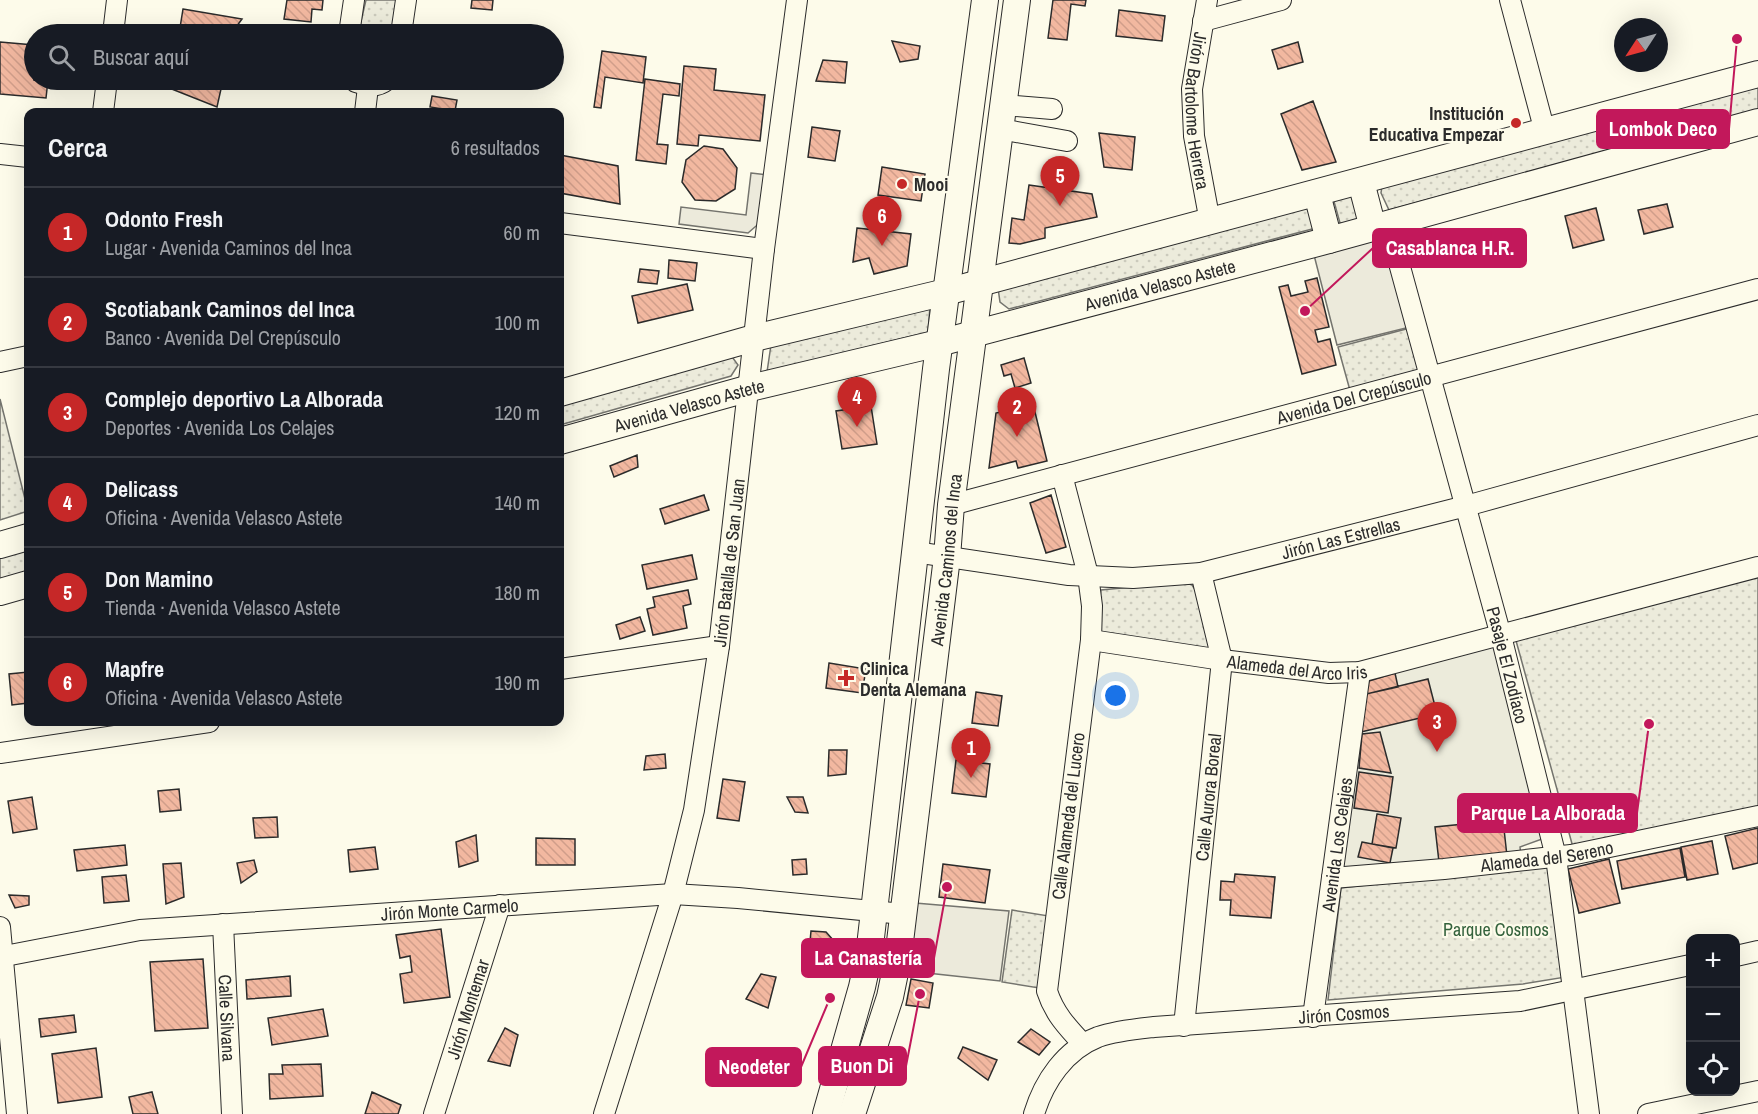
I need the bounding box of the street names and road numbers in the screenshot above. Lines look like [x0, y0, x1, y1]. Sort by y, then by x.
street label: Jirón Bartolome Herrera [1179, 30, 1216, 191]
street label: Avenida Velasco Astete [1081, 253, 1238, 317]
street label: Avenida Del Crepúsculo [1273, 365, 1434, 430]
street label: Avenida Velasco Astete [610, 373, 767, 438]
street label: Avenida Caminos del Inca [924, 472, 967, 648]
street label: Jirón Batalla de San Juan [707, 477, 750, 648]
street label: Jirón Las Estrellas [1279, 511, 1403, 565]
street label: Pasaje El Zodíaco [1481, 604, 1535, 726]
street label: Alameda del Arco Iris [1225, 648, 1370, 686]
street label: Calle Alameda del Lucero [1045, 731, 1091, 901]
street label: Calle Aurora Boreal [1189, 732, 1227, 862]
street label: Avenida Los Celajes [1315, 776, 1358, 914]
street label: Alameda del Sereno [1478, 834, 1615, 878]
street label: Jirón Monte Carmelo [380, 892, 519, 926]
street label: Jirón Montemar [440, 956, 495, 1062]
street label: Calle Silvana [213, 974, 242, 1062]
street label: Jirón Cosmos [1298, 998, 1390, 1029]

